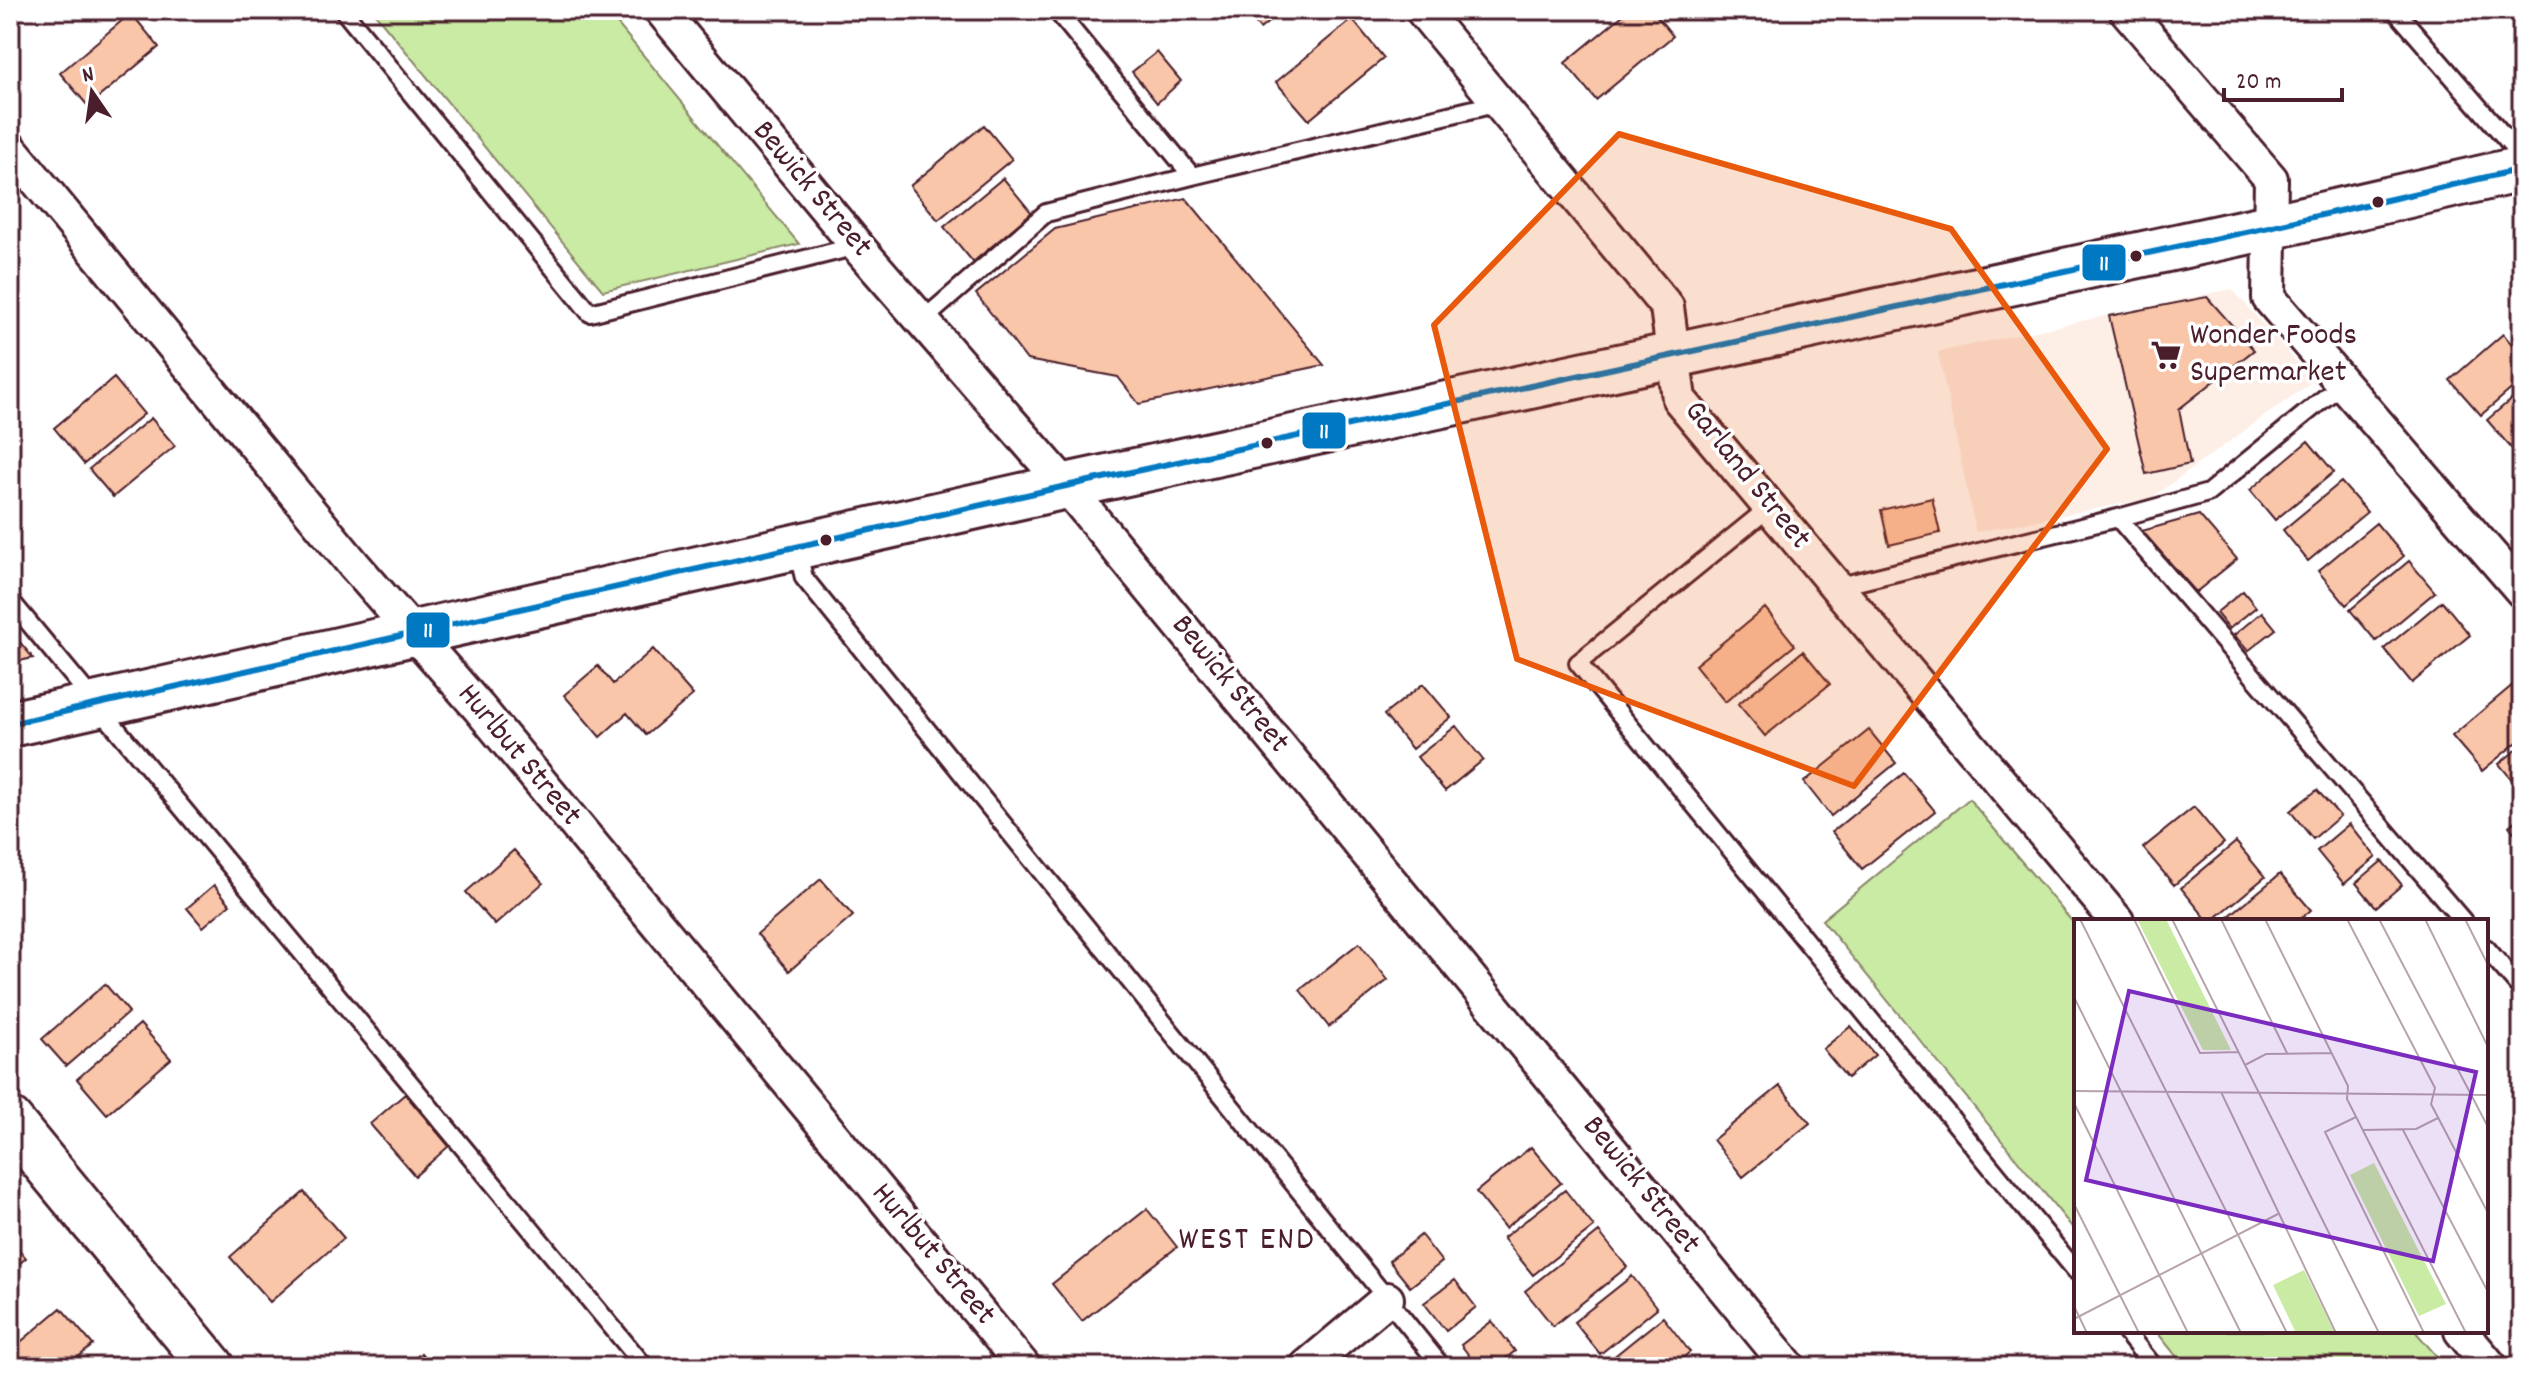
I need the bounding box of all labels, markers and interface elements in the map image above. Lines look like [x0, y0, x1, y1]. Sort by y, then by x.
north arrow [52, 52, 132, 132]
scale bar [2224, 52, 2342, 102]
text: N [80, 60, 97, 92]
text: 20 m [2236, 66, 2282, 100]
street label: Bewick Street [740, 111, 882, 269]
unlabelled marker [2370, 194, 2386, 210]
line badge: 11 [2081, 243, 2127, 282]
unlabelled marker [2128, 248, 2144, 264]
text: 11 [2099, 250, 2109, 281]
place label: Wonder Foods Supermarket [2190, 314, 2357, 397]
supermarket icon: Wonder Foods Supermarket [2149, 338, 2183, 372]
street label: Garland Street [1671, 391, 1821, 561]
line badge: 11 [1301, 411, 1347, 450]
text: 11 [1319, 418, 1329, 449]
unlabelled marker [1259, 435, 1275, 451]
unlabelled marker [818, 532, 834, 548]
street label: Bewick Street [1159, 606, 1299, 764]
line badge: 11 [405, 611, 451, 649]
text: 11 [423, 617, 433, 648]
street label: Hurlbut Street [444, 674, 592, 838]
inset map [2074, 919, 2488, 1333]
street label: Bewick Street [1570, 1107, 1710, 1265]
street label: Hurlbut Street [858, 1173, 1006, 1337]
district label: WEST END [1178, 1217, 1316, 1266]

